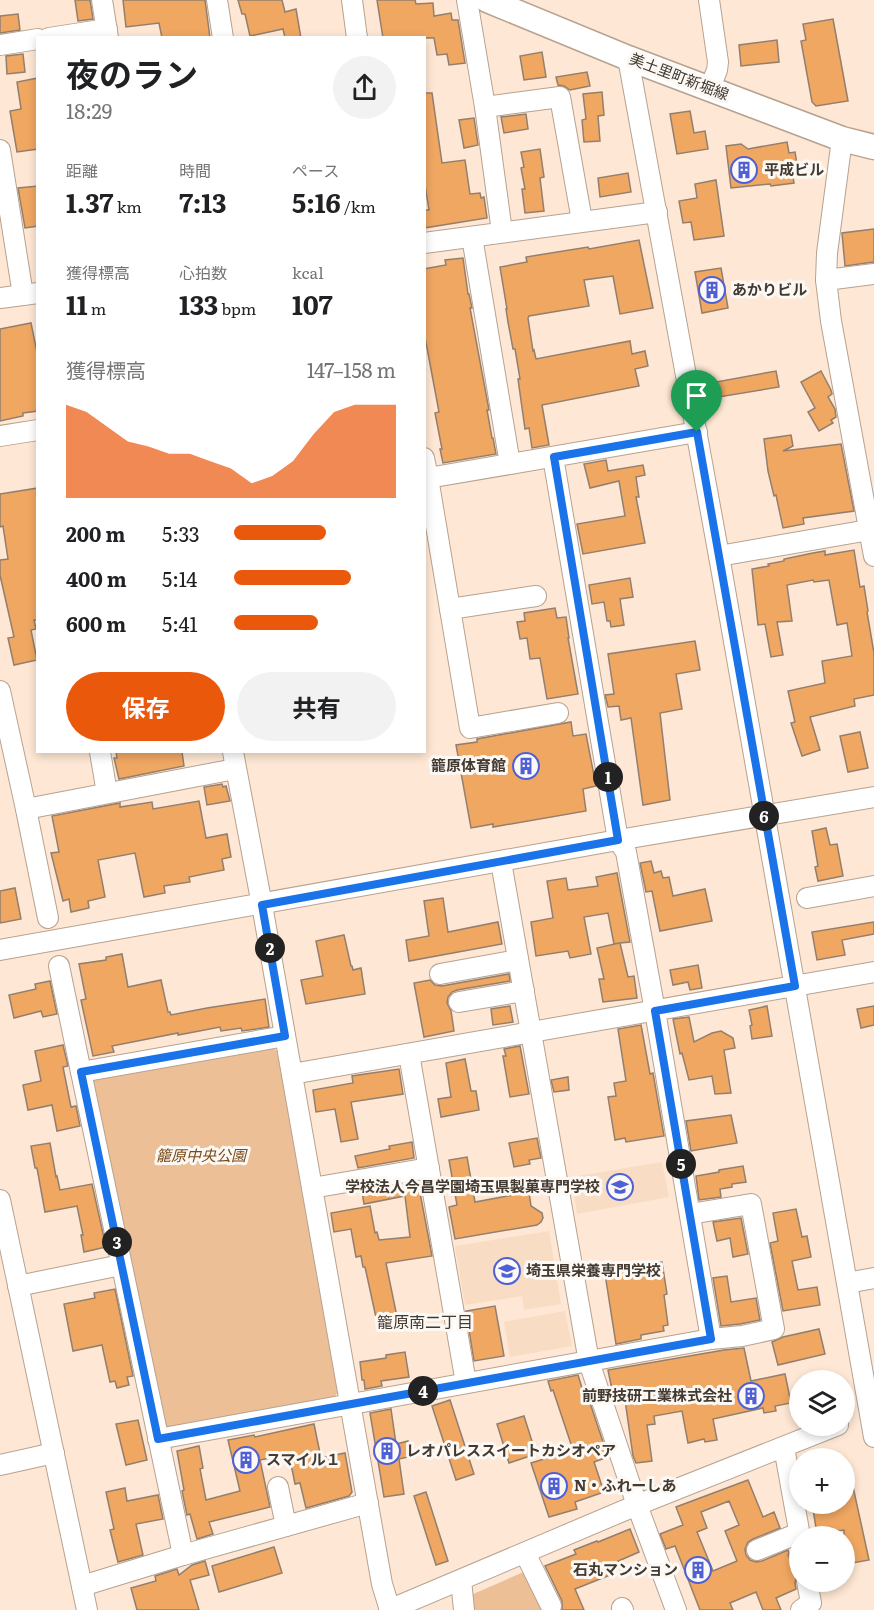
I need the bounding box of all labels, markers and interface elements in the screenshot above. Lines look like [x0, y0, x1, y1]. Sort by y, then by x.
street label: 美土里町新堀線 [626, 46, 733, 105]
text: 夜のラン [66, 48, 198, 97]
button: share [333, 56, 396, 119]
text: 18:29 [66, 95, 112, 125]
building icon: 平成ビル [729, 155, 759, 185]
place label: 平成ビル [764, 157, 824, 180]
text: 距離 [66, 158, 98, 182]
text: 時間 [179, 158, 211, 182]
text: ペース [292, 158, 339, 182]
text: 1.37 [66, 182, 113, 221]
text: 7:13 [179, 182, 227, 221]
text: 5:16 [292, 182, 341, 221]
text: km [113, 194, 142, 218]
text: /km [341, 194, 376, 218]
text: 獲得標高 [66, 260, 130, 284]
text: 心拍数 [179, 260, 227, 284]
text: kcal [292, 260, 324, 284]
building icon: あかりビル [697, 275, 727, 305]
place label: あかりビル [732, 277, 807, 300]
text: 11 [66, 284, 88, 323]
text: 133 [179, 284, 218, 323]
text: 107 [292, 284, 333, 323]
text: m [88, 296, 106, 320]
text: bpm [218, 296, 256, 320]
text: 獲得標高 [66, 354, 146, 384]
text: 147–158 m [307, 354, 396, 384]
pin [671, 370, 722, 432]
icon: arrive [680, 379, 713, 412]
text: 200 m [66, 518, 125, 548]
text: 5:33 [162, 518, 200, 548]
text: 400 m [66, 563, 127, 593]
text: 5:14 [162, 563, 197, 593]
text: 600 m [66, 608, 126, 638]
text: 5:41 [162, 608, 198, 638]
button: 保存 [66, 672, 225, 741]
button: 共有 [237, 672, 396, 741]
building icon: 籠原体育館 [511, 751, 541, 781]
place label: 籠原体育館 [431, 753, 506, 776]
pin: 1 [593, 762, 623, 792]
text: 1 [605, 765, 611, 789]
pin: 6 [749, 801, 779, 831]
text: 6 [759, 804, 769, 828]
pin: 2 [255, 933, 285, 963]
text: 2 [266, 936, 274, 960]
park label: 籠原中央公園 [156, 1143, 248, 1166]
pin: 5 [666, 1149, 696, 1179]
text: 5 [677, 1152, 685, 1176]
school or university icon: 学校法人今昌学園埼玉県製菓専門学校 [605, 1172, 635, 1202]
place label: 学校法人今昌学園埼玉県製菓専門学校 [345, 1174, 600, 1197]
pin: 3 [102, 1227, 132, 1257]
text: 3 [113, 1230, 121, 1254]
school or university icon: 埼玉県栄養専門学校 [492, 1256, 522, 1286]
place label: 埼玉県栄養専門学校 [526, 1258, 661, 1281]
district label: 籠原南二丁目 [377, 1309, 473, 1333]
map controls [789, 1370, 855, 1592]
button: layers [789, 1370, 855, 1436]
pin: 4 [408, 1376, 438, 1406]
text: 4 [418, 1379, 428, 1403]
building icon: 前野技研工業株式会社 [736, 1381, 766, 1411]
place label: 前野技研工業株式会社 [582, 1383, 732, 1406]
building icon: レオパレススイートカシオペア [372, 1436, 402, 1466]
place label: レオパレススイートカシオペア [406, 1438, 616, 1461]
building icon: スマイル１ [231, 1445, 261, 1475]
place label: スマイル１ [266, 1447, 341, 1470]
button: + [789, 1448, 855, 1514]
building icon: N・ふれーしあ [539, 1471, 569, 1501]
place label: N・ふれーしあ [574, 1473, 677, 1496]
button: − [789, 1526, 855, 1592]
building icon: 石丸マンション [683, 1555, 713, 1585]
place label: 石丸マンション [573, 1557, 678, 1580]

